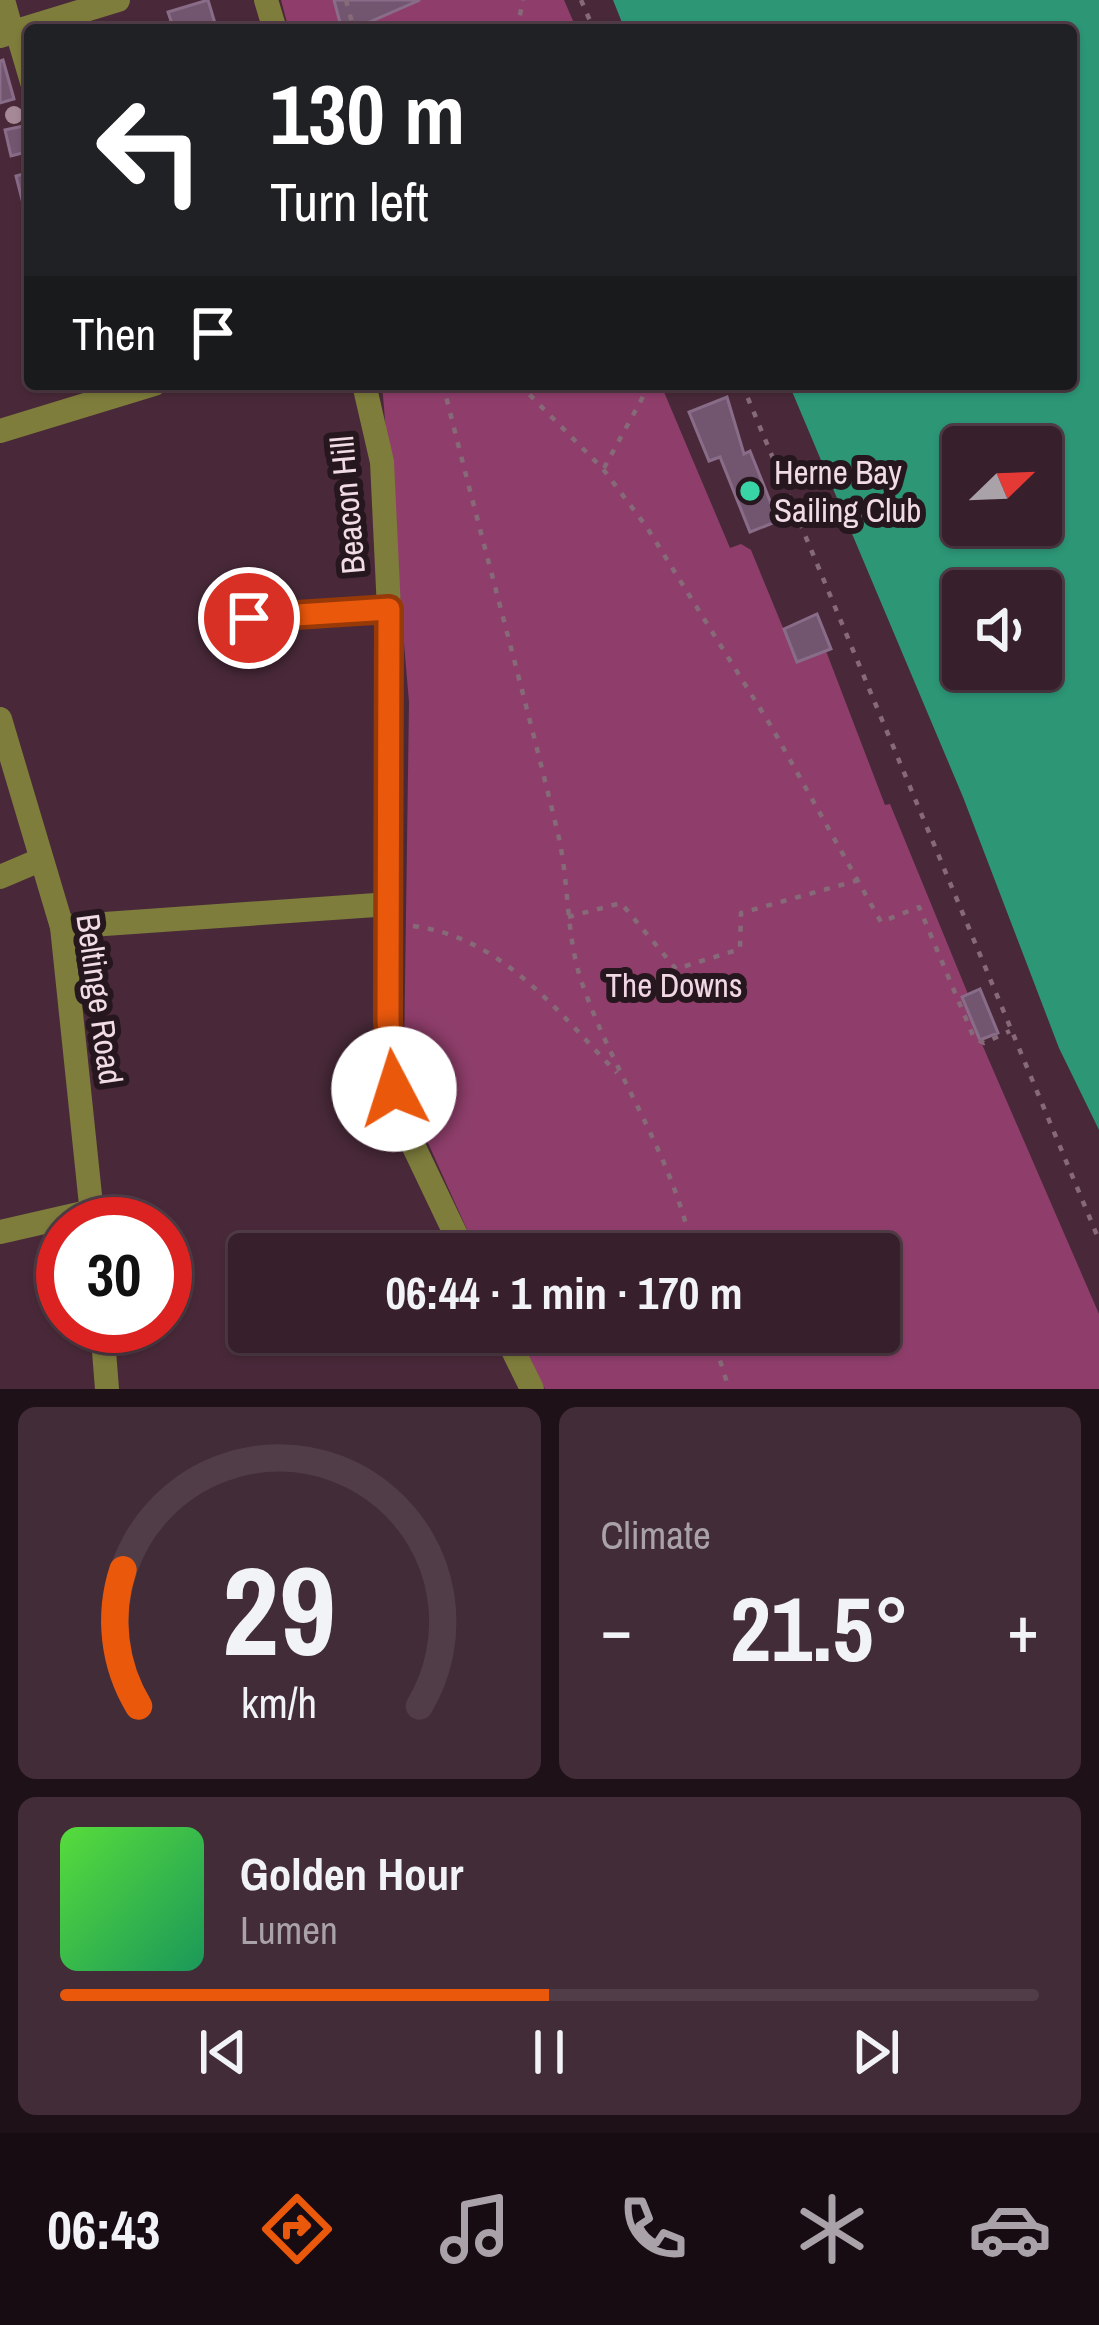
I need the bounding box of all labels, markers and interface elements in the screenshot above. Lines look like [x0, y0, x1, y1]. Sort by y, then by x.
text: 130 m [270, 57, 465, 170]
icon: left [72, 72, 228, 228]
text: Turn left [270, 165, 429, 238]
icon: arrive [180, 300, 246, 366]
text: Then [72, 303, 156, 364]
north arrow [942, 426, 1062, 546]
map controls [942, 426, 1062, 690]
street label: Beacon Hill [319, 434, 375, 576]
place label: Herne Bay Sailing Club [774, 450, 921, 532]
marker: Herne Bay Sailing Club [737, 478, 763, 504]
pin [198, 567, 300, 669]
button: sound [942, 570, 1062, 690]
icon: arrive [216, 585, 282, 651]
street label: Beltinge Road [66, 911, 134, 1087]
park label: The Downs [606, 963, 742, 1007]
position arrow [331, 1026, 457, 1152]
speed limit sign: 30 [36, 1197, 192, 1353]
text: 06:44 · 1 min · 170 m [386, 1262, 742, 1323]
text: Climate [601, 1509, 711, 1561]
text: 29 [222, 1526, 336, 1694]
text: 21.5° [730, 1568, 910, 1689]
text: − [601, 1584, 632, 1673]
text: + [1007, 1584, 1039, 1673]
text: km/h [241, 1674, 317, 1731]
text: Golden Hour [240, 1843, 463, 1904]
text: Lumen [240, 1904, 338, 1956]
icon: previous [190, 2019, 256, 2085]
icon: pause [516, 2019, 582, 2085]
icon: next [843, 2019, 909, 2085]
icon: directions [255, 2187, 339, 2271]
icon: music [433, 2187, 517, 2271]
icon: phone [611, 2187, 695, 2271]
icon: climate [790, 2187, 874, 2271]
icon: car [968, 2187, 1052, 2271]
text: 06:43 [47, 2193, 160, 2266]

